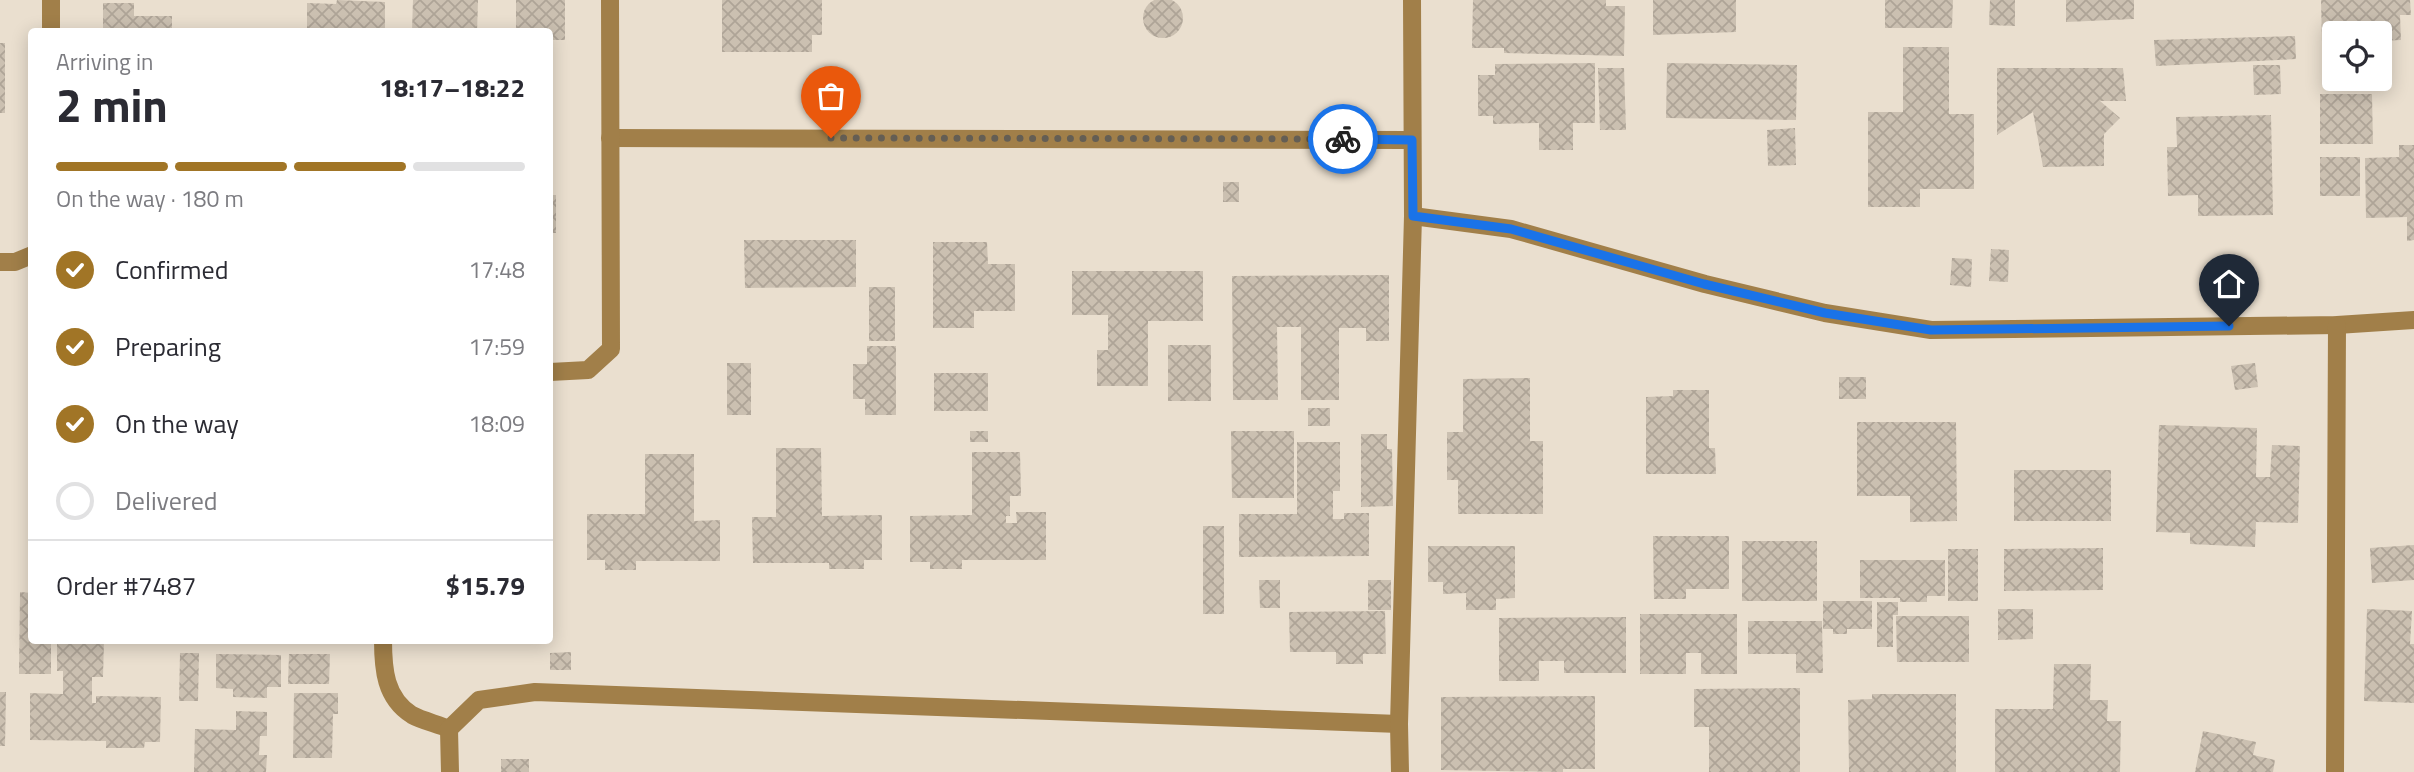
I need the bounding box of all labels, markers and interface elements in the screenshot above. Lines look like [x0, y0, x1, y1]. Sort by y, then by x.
map controls [2322, 21, 2392, 91]
button: locate [2322, 21, 2392, 91]
text: Arriving in [56, 44, 153, 79]
pin [801, 66, 861, 138]
text: 18:17–18:22 [379, 68, 525, 107]
text: 2 min [56, 70, 168, 140]
icon: bag [812, 77, 850, 115]
courier [1308, 104, 1378, 174]
icon: bike [1324, 120, 1362, 158]
text: On the way · 180 m [56, 181, 244, 216]
text: Confirmed [115, 250, 229, 289]
icon: check [56, 251, 94, 289]
text: 17:48 [468, 252, 525, 287]
pin [2199, 254, 2259, 326]
icon: home [2210, 265, 2248, 303]
text: Preparing [115, 327, 221, 366]
icon: check [56, 328, 94, 366]
text: 17:59 [468, 329, 525, 364]
text: On the way [115, 404, 239, 443]
icon: check [56, 405, 94, 443]
text: 18:09 [468, 406, 525, 441]
text: Delivered [115, 481, 218, 520]
text: Order #7487 [56, 566, 196, 605]
text: $15.79 [446, 566, 525, 605]

